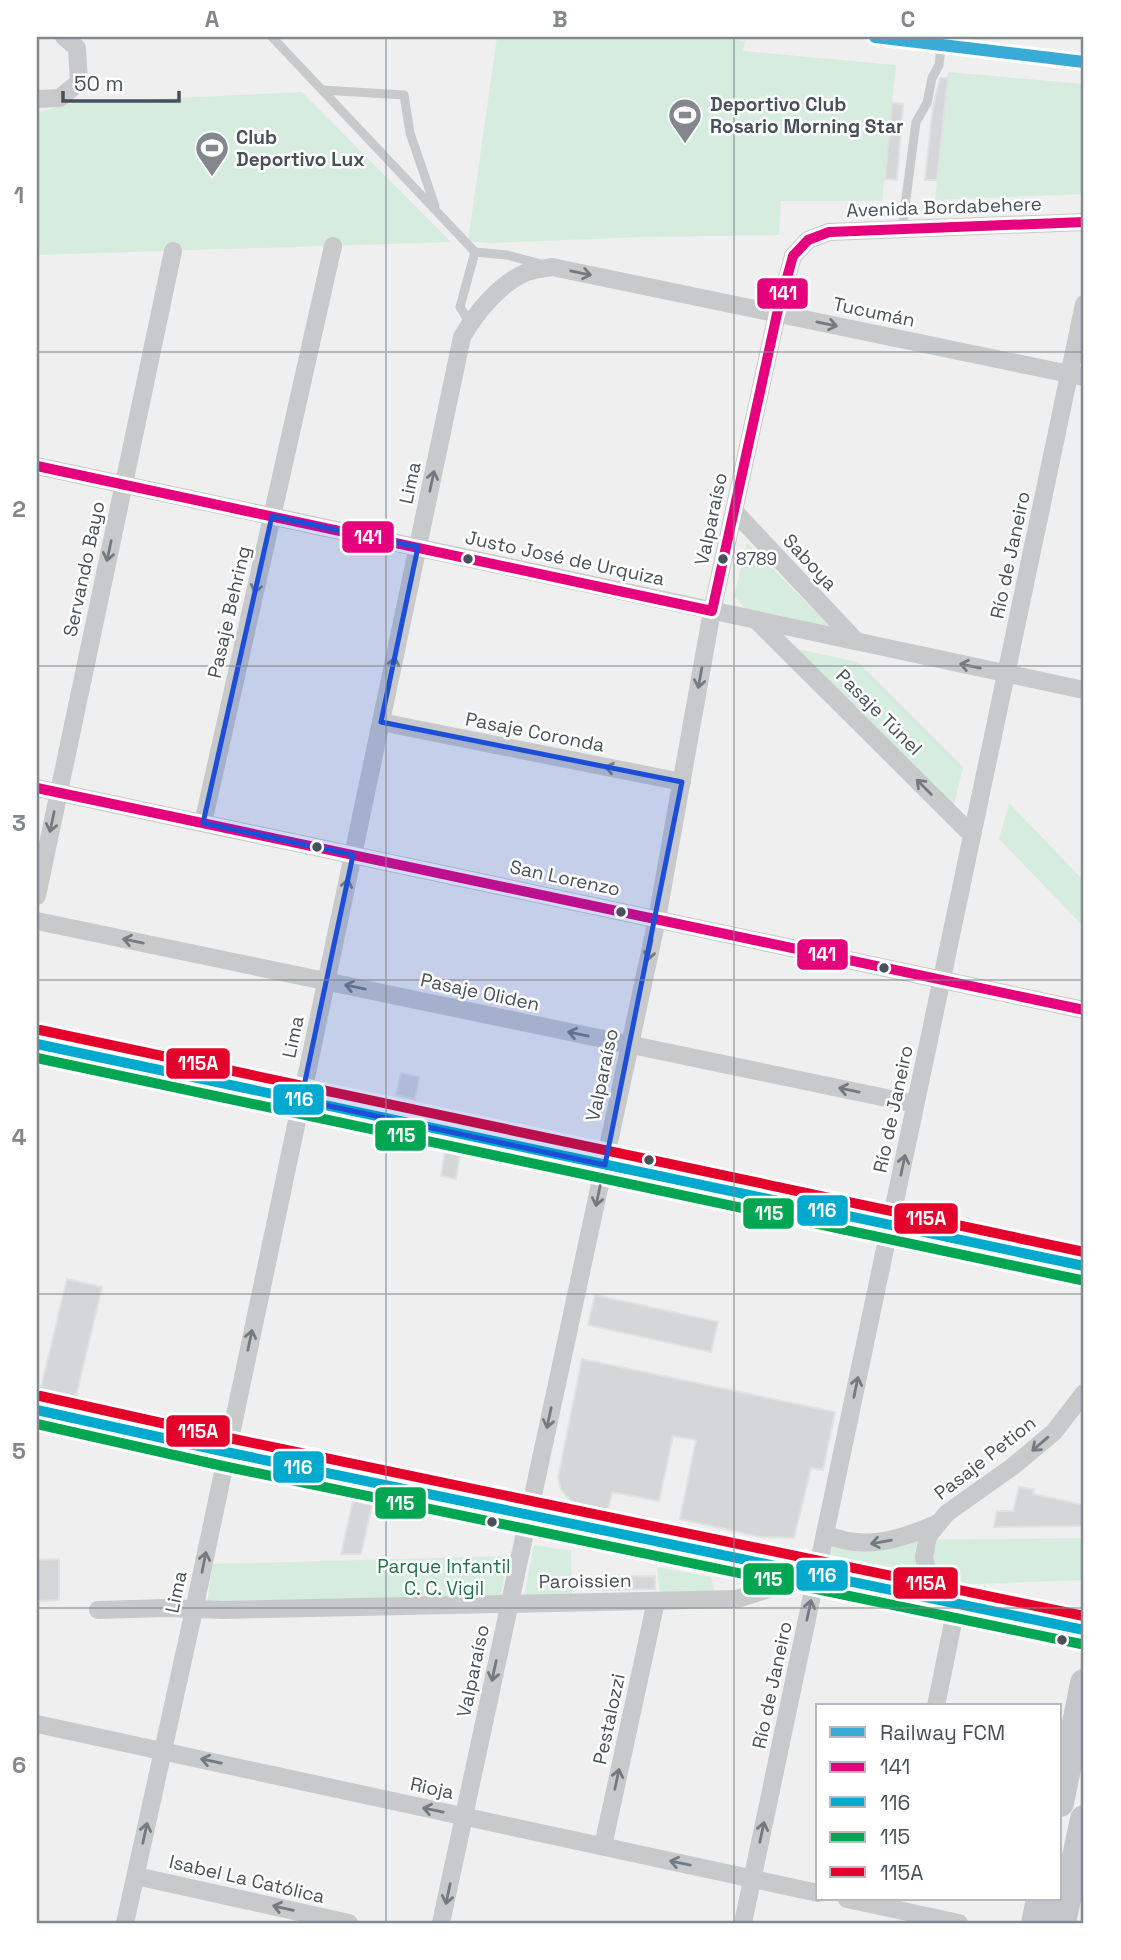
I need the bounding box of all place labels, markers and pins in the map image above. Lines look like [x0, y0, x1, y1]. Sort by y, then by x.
place label: Deportivo Club Rosario Morning Star [710, 92, 904, 139]
sports icon: Deportivo Club Rosario Morning Star [666, 96, 704, 145]
place label: Club Deportivo Lux [236, 125, 364, 172]
sports icon: Club Deportivo Lux [193, 129, 231, 178]
place label: 8789 [736, 548, 777, 570]
unlabelled marker [461, 552, 475, 566]
marker: 8789 [716, 552, 730, 566]
unlabelled marker [310, 840, 324, 854]
unlabelled marker [614, 905, 628, 919]
unlabelled marker [877, 961, 891, 975]
unlabelled marker [642, 1153, 656, 1167]
unlabelled marker [485, 1515, 499, 1529]
unlabelled marker [1055, 1633, 1069, 1647]

